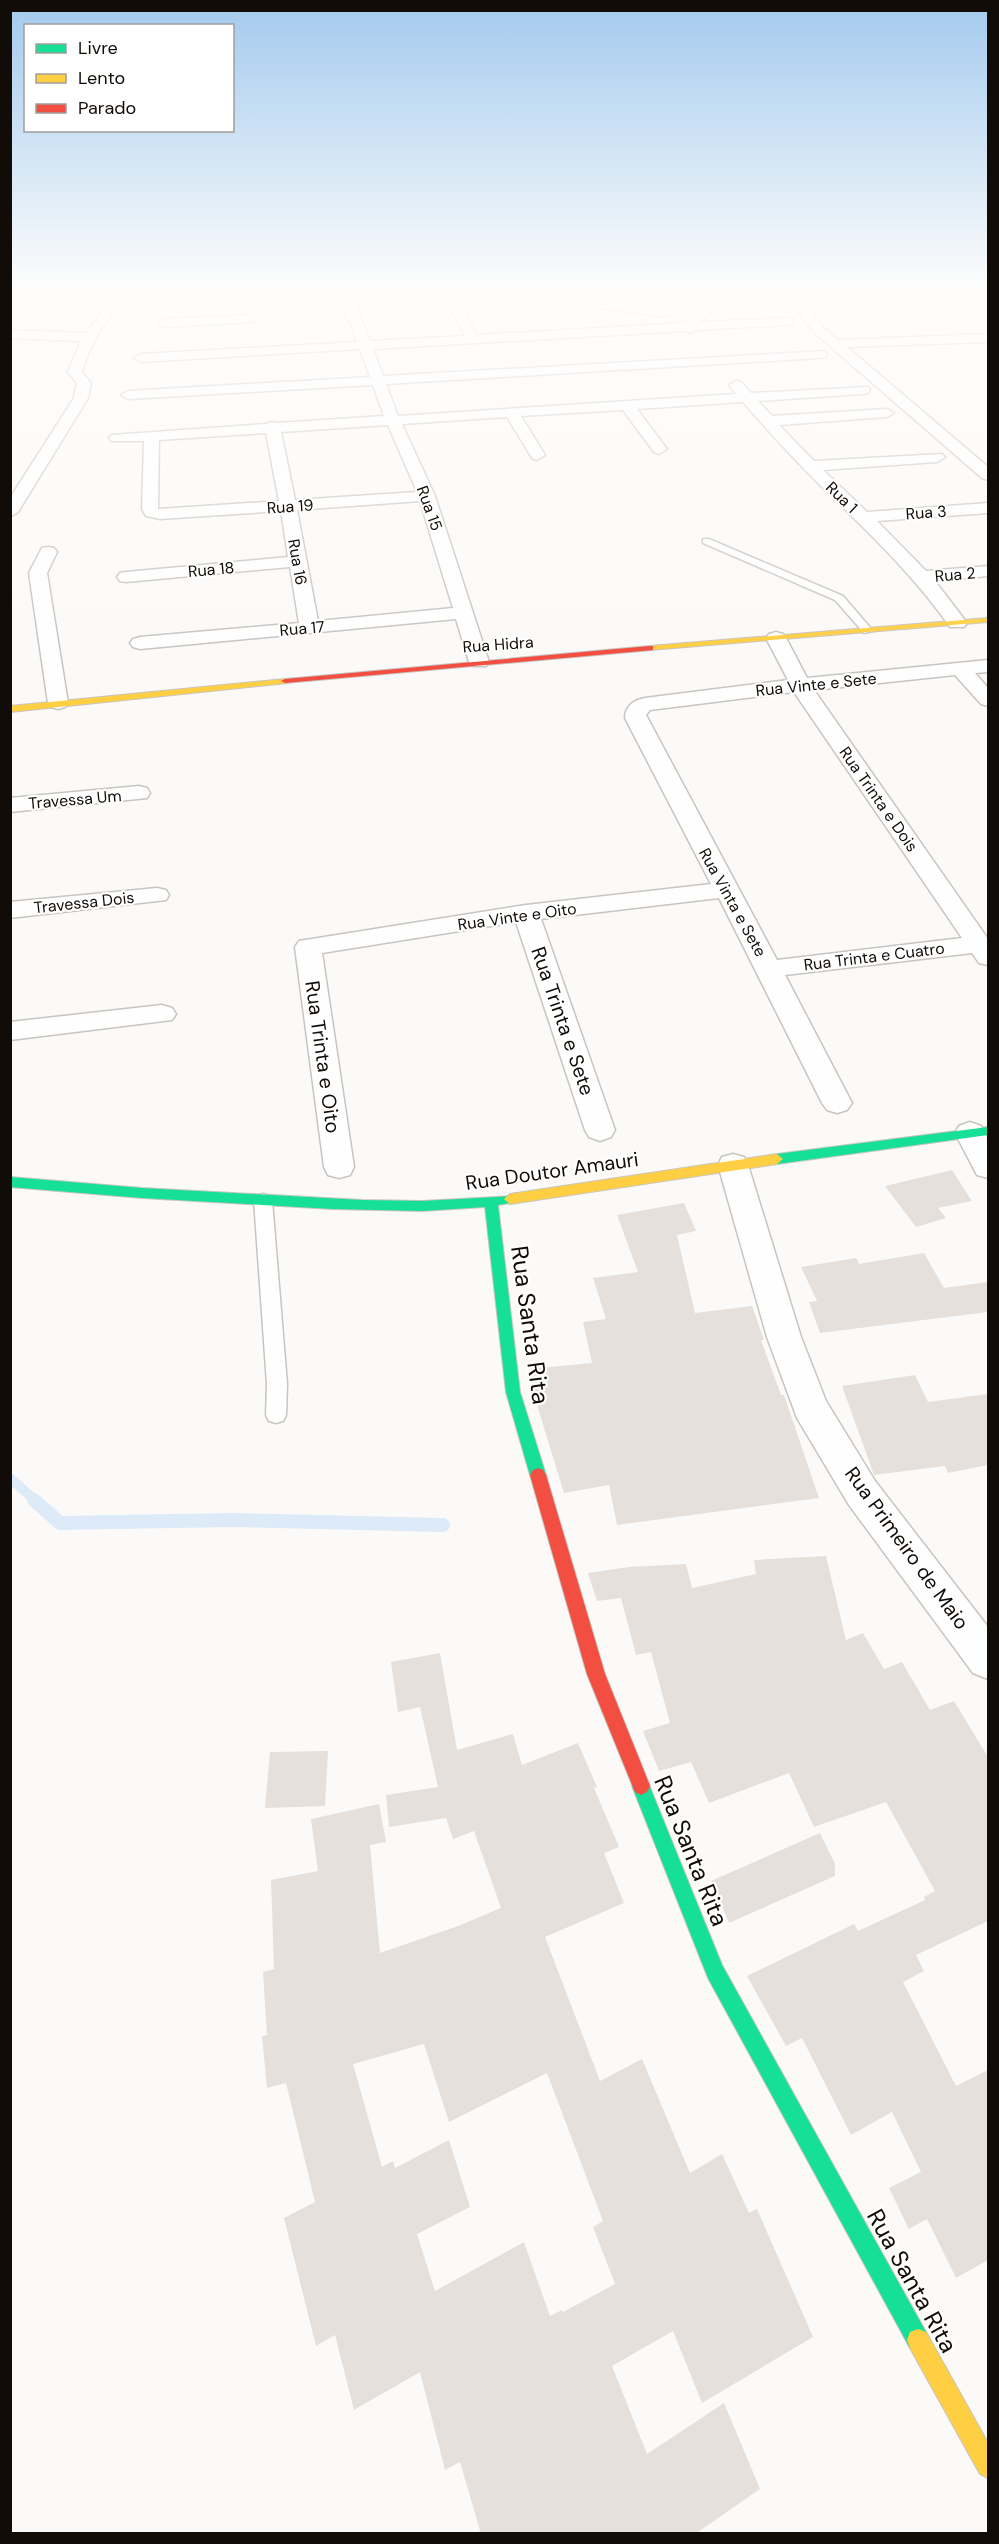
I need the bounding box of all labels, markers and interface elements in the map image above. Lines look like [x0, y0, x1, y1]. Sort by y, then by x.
legend [24, 24, 234, 132]
text: Livre [78, 36, 118, 60]
text: Lento [78, 66, 125, 90]
text: Parado [78, 96, 136, 120]
street label: Rua 1 [821, 477, 862, 518]
street label: Rua 15 [412, 483, 447, 534]
street label: Rua 19 [266, 494, 314, 519]
street label: Rua 3 [905, 501, 947, 524]
street label: Rua 16 [283, 537, 312, 587]
street label: Rua 18 [187, 557, 235, 582]
street label: Rua 2 [934, 562, 976, 587]
street label: Rua 17 [279, 616, 325, 641]
street label: Rua Hidra [462, 632, 534, 657]
street label: Rua Vinte e Sete [755, 668, 877, 701]
street label: Rua Trinta e Dois [835, 743, 923, 856]
street label: Travessa Um [28, 785, 122, 814]
street label: Rua Vinta e Sete [694, 844, 771, 960]
street label: Travessa Dois [33, 887, 135, 918]
street label: Rua Vinte e Oito [456, 898, 578, 935]
street label: Rua Trinta e Cuatro [802, 937, 946, 976]
street label: Rua Trinta e Sete [525, 943, 601, 1099]
street label: Rua Trinta e Oito [299, 979, 347, 1135]
street label: Rua Doutor Amauri [464, 1146, 640, 1196]
street label: Rua Santa Rita [504, 1244, 557, 1406]
street label: Rua Primeiro de Maio [839, 1461, 975, 1635]
street label: Rua Santa Rita [647, 1771, 736, 1931]
street label: Rua Santa Rita [860, 2203, 965, 2358]

